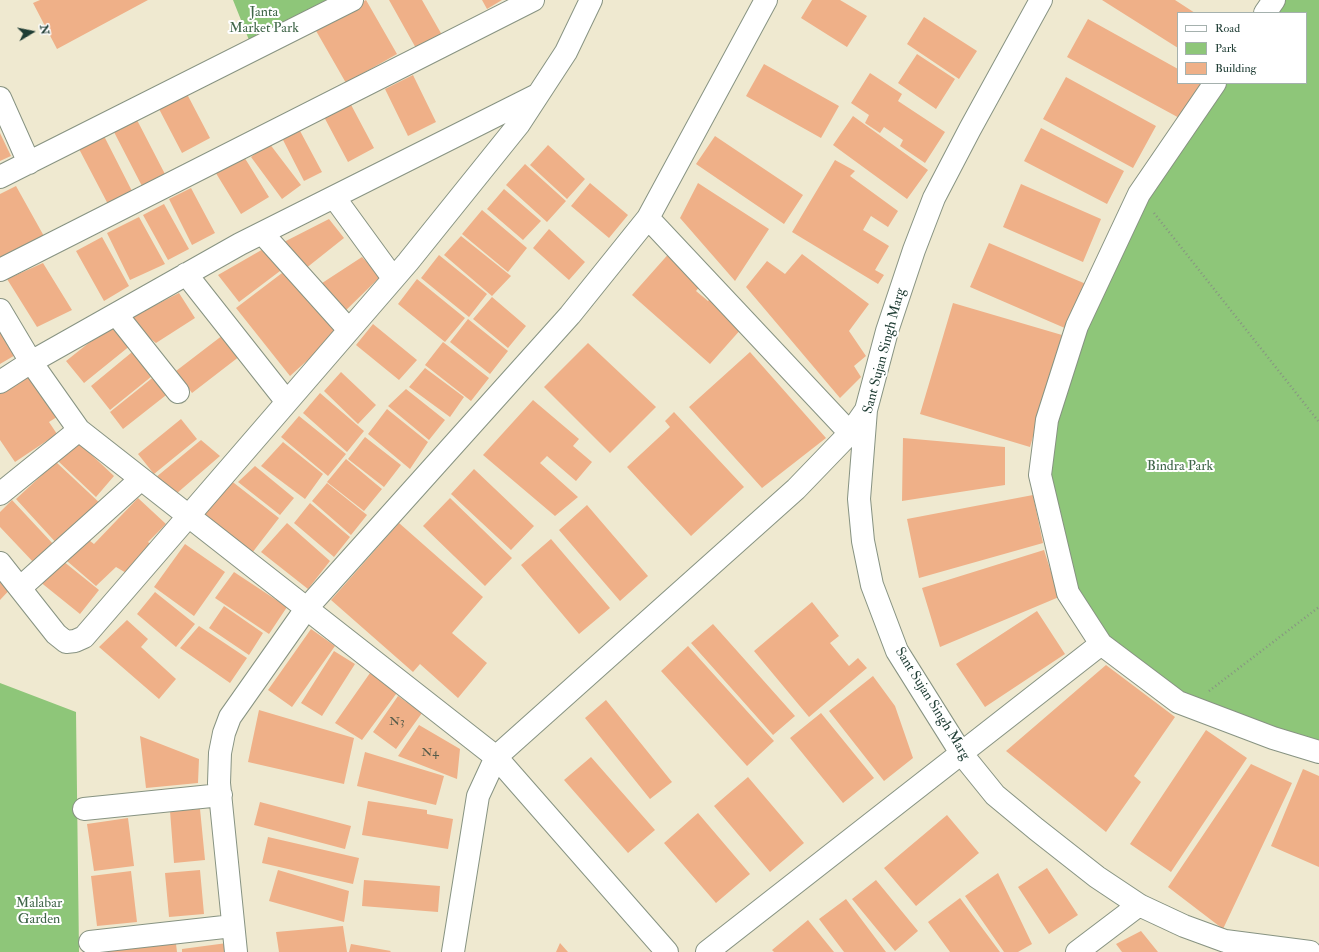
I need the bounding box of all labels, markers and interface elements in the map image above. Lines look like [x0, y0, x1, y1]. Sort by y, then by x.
park label: Janta Market Park [229, 5, 299, 38]
north arrow [12, 12, 52, 52]
legend [1177, 12, 1307, 84]
text: Road [1215, 21, 1240, 36]
text: N [37, 24, 52, 36]
text: Park [1215, 41, 1237, 56]
text: Building [1215, 61, 1256, 76]
street label: Sant Sujan Singh Marg [860, 286, 910, 416]
park label: Bindra Park [1147, 459, 1213, 475]
street label: Sant Sujan Singh Marg [891, 645, 973, 763]
house number: N3 [389, 715, 405, 729]
house number: N4 [421, 746, 439, 760]
park label: Malabar Garden [16, 896, 62, 928]

